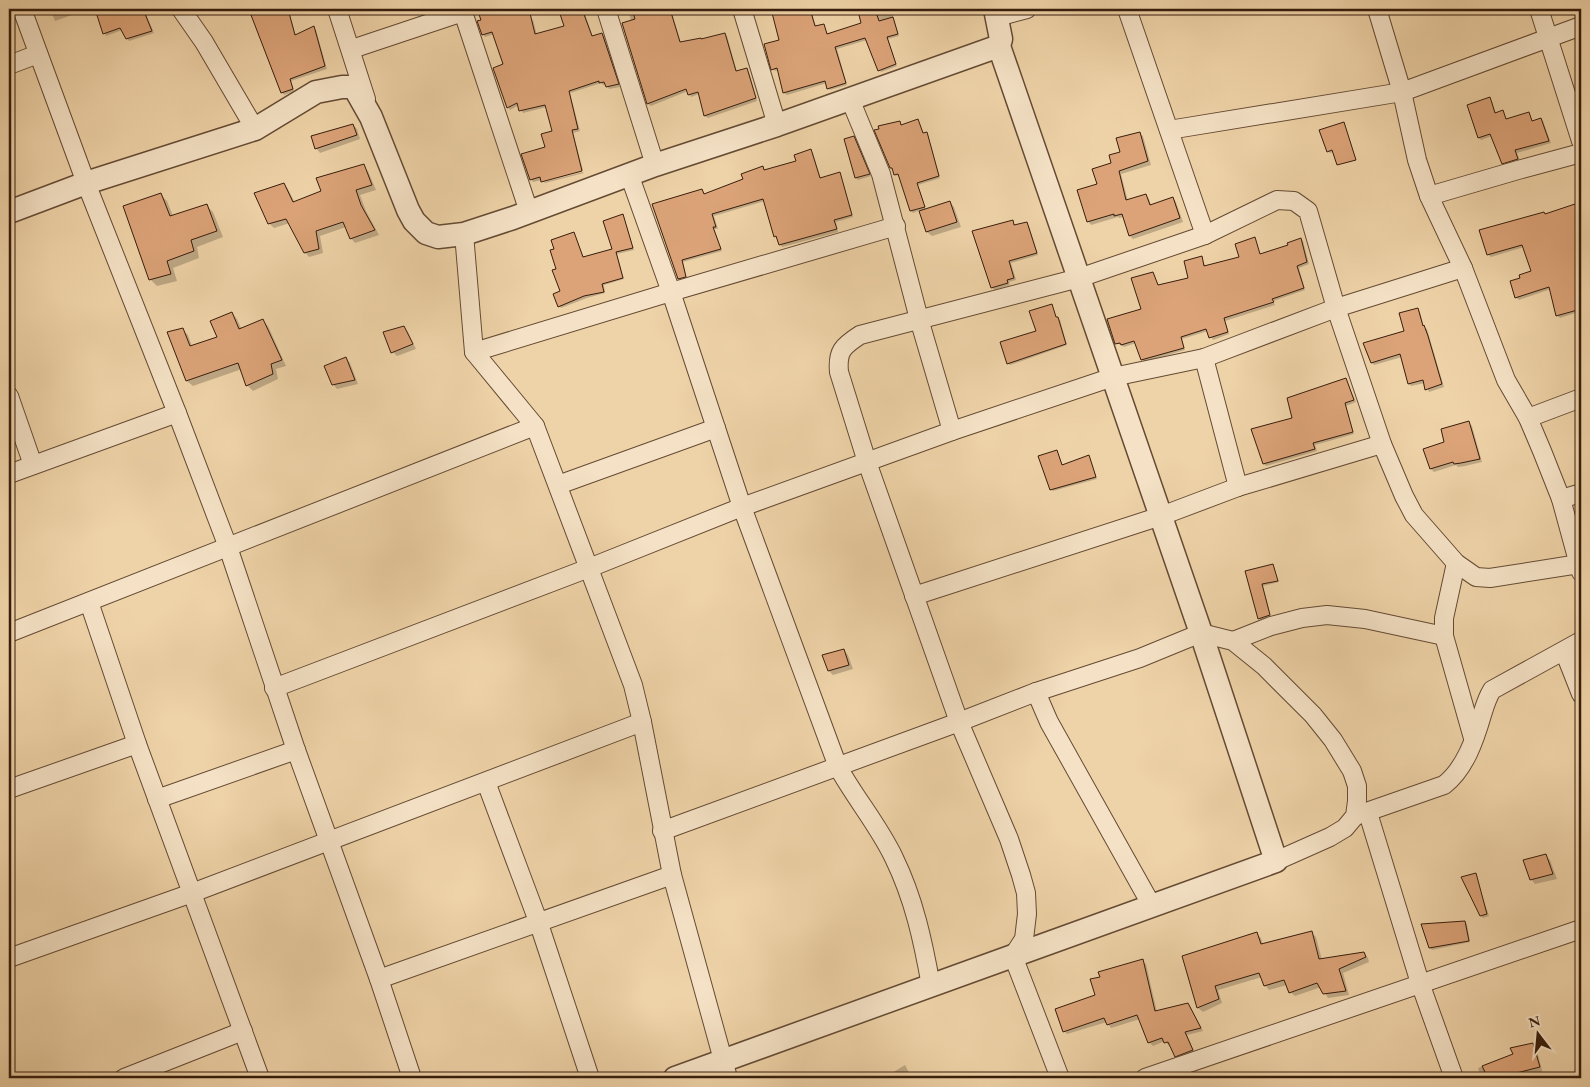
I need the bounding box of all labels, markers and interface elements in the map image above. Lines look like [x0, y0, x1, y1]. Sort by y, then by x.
north arrow [1512, 1010, 1562, 1060]
text: N [1526, 1011, 1543, 1032]

